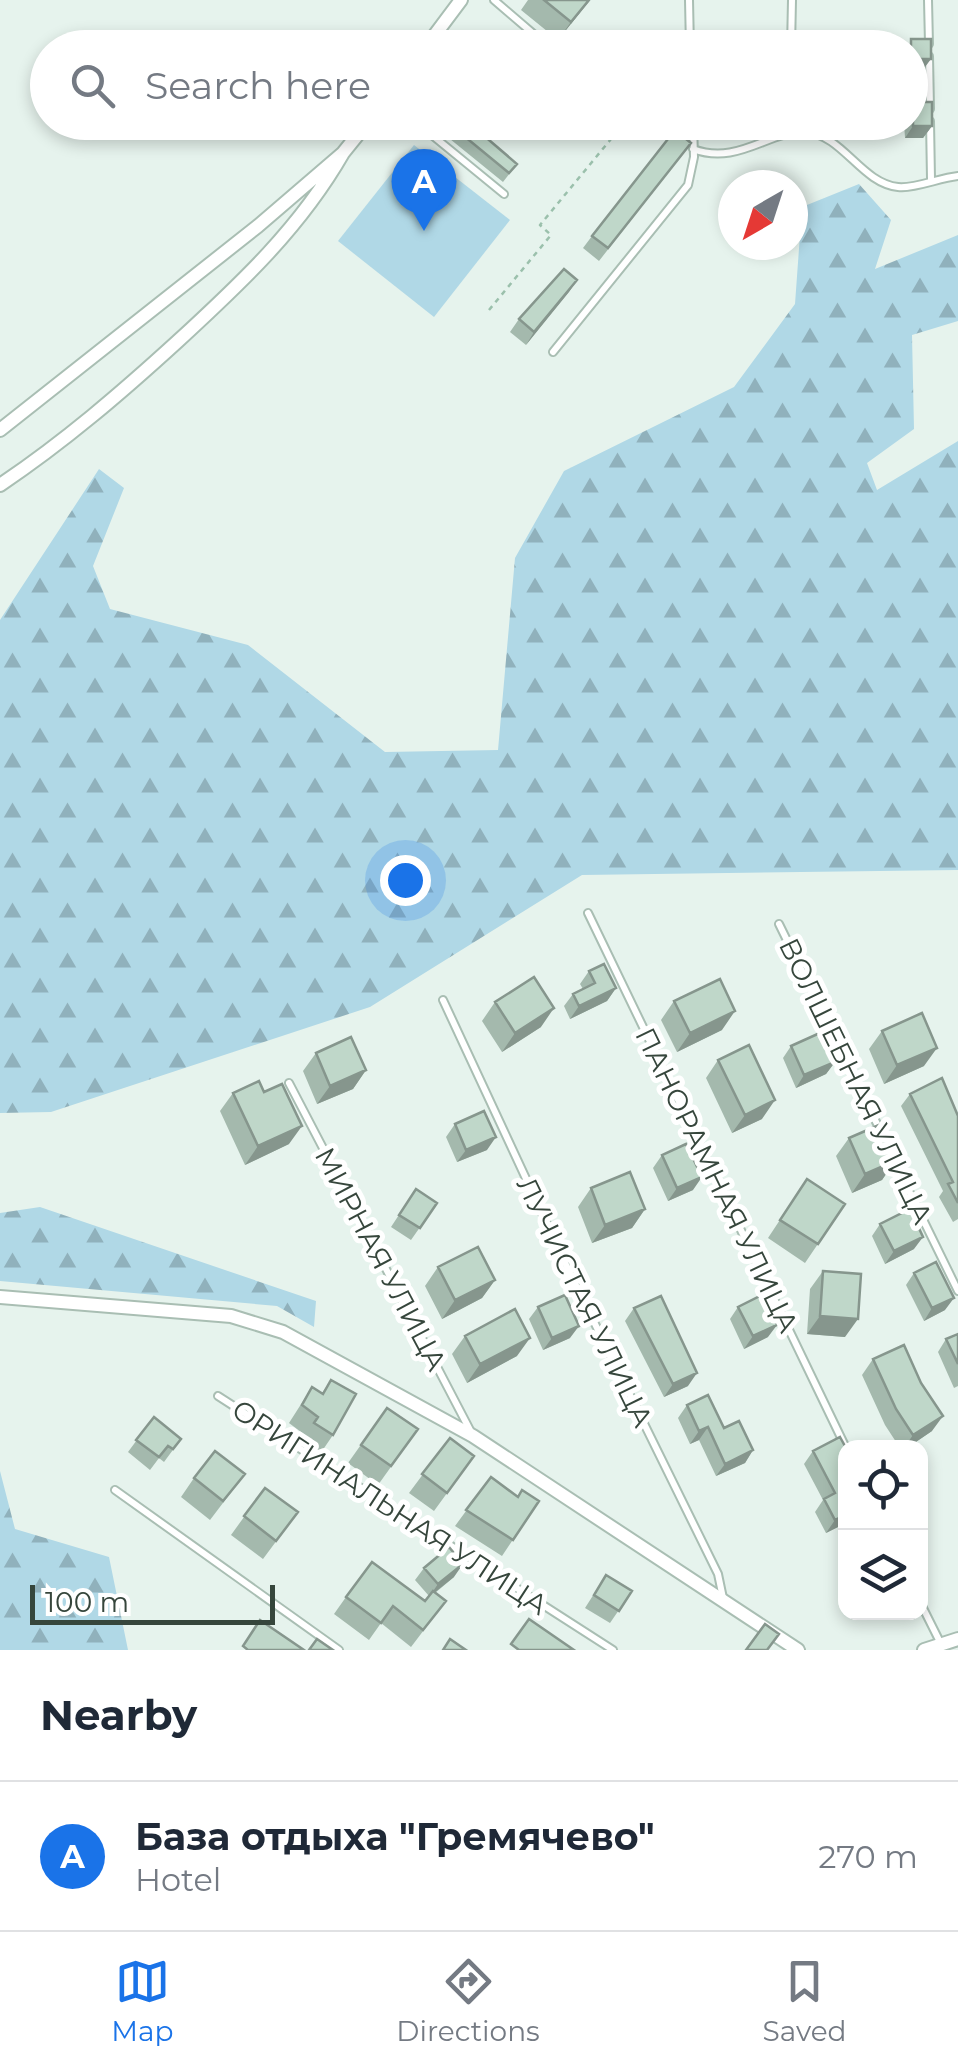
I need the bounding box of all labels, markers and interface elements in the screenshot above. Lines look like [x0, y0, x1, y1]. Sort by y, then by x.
search box [30, 30, 928, 140]
icon: search [65, 58, 120, 113]
text: Search here [145, 62, 371, 109]
pin: A [392, 148, 456, 231]
north arrow [718, 170, 808, 260]
your location [380, 855, 431, 906]
street label: ВОЛШЕБНАЯ УЛИЦА [772, 933, 940, 1230]
street label: ПАНОРАМНАЯ УЛИЦА [628, 1022, 806, 1338]
street label: МИРНАЯ УЛИЦА [308, 1142, 454, 1377]
street label: ЛУЧИСТАЯ УЛИЦА [510, 1171, 660, 1433]
street label: ОРИГИНАЛЬНАЯ УЛИЦА [226, 1392, 554, 1622]
map controls [838, 1440, 928, 1620]
button: locate [838, 1440, 928, 1530]
button: layers [838, 1530, 928, 1620]
scale bar [30, 1580, 275, 1624]
text: 100 m [45, 1585, 129, 1619]
text: Nearby [40, 1689, 197, 1741]
text: База отдыха "Гремячево" [135, 1813, 655, 1860]
text: A [60, 1837, 85, 1876]
text: 270 m [818, 1837, 918, 1876]
text: Hotel [135, 1860, 221, 1899]
tab: Map [111, 1954, 174, 2048]
tab: Directions [396, 1954, 540, 2048]
tab: Saved [762, 1954, 847, 2048]

